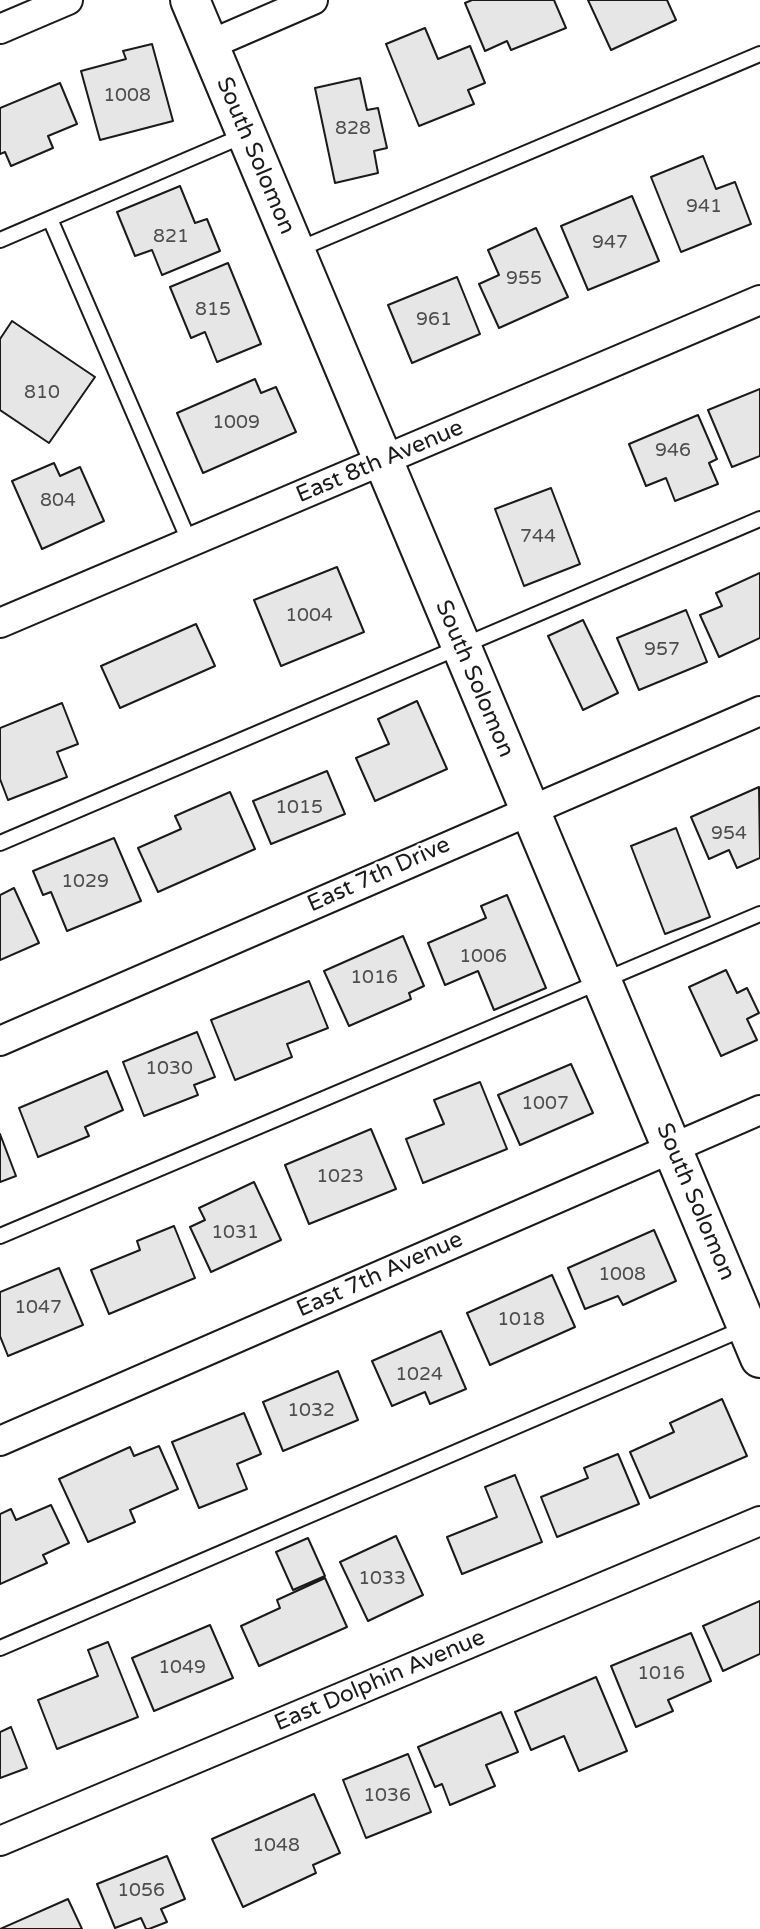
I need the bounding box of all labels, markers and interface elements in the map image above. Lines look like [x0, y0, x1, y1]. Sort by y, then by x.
street label: South Solomon [209, 73, 301, 239]
house number: 1008 [103, 85, 151, 107]
house number: 828 [335, 118, 371, 140]
house number: 941 [686, 196, 722, 218]
house number: 821 [153, 226, 189, 248]
house number: 947 [592, 232, 628, 254]
house number: 955 [506, 268, 542, 290]
house number: 815 [195, 299, 231, 321]
house number: 961 [416, 309, 452, 331]
house number: 810 [24, 382, 60, 404]
house number: 1009 [212, 412, 260, 434]
street label: East 8th Avenue [292, 414, 468, 510]
house number: 946 [655, 440, 691, 462]
house number: 804 [40, 490, 76, 512]
house number: 744 [520, 526, 556, 548]
street label: South Solomon [428, 596, 520, 762]
house number: 1004 [285, 605, 333, 627]
house number: 957 [644, 639, 680, 661]
house number: 1015 [275, 797, 323, 819]
house number: 954 [711, 823, 747, 845]
street label: East 7th Drive [303, 831, 455, 919]
house number: 1029 [61, 871, 109, 893]
house number: 1006 [459, 946, 507, 968]
house number: 1016 [350, 967, 398, 989]
house number: 1030 [145, 1058, 193, 1080]
house number: 1007 [521, 1093, 569, 1115]
street label: South Solomon [649, 1119, 741, 1285]
house number: 1023 [316, 1166, 364, 1188]
house number: 1031 [211, 1222, 259, 1244]
street label: East 7th Avenue [293, 1226, 467, 1324]
house number: 1008 [598, 1264, 646, 1286]
house number: 1047 [14, 1297, 62, 1319]
house number: 1018 [497, 1309, 545, 1331]
house number: 1024 [395, 1364, 443, 1386]
house number: 1032 [287, 1400, 335, 1422]
house number: 1033 [358, 1568, 406, 1590]
street label: East Dolphin Avenue [270, 1624, 490, 1738]
house number: 1049 [158, 1657, 206, 1679]
house number: 1016 [637, 1663, 685, 1685]
house number: 1036 [363, 1785, 411, 1807]
house number: 1048 [252, 1835, 300, 1857]
house number: 1056 [117, 1880, 165, 1902]

